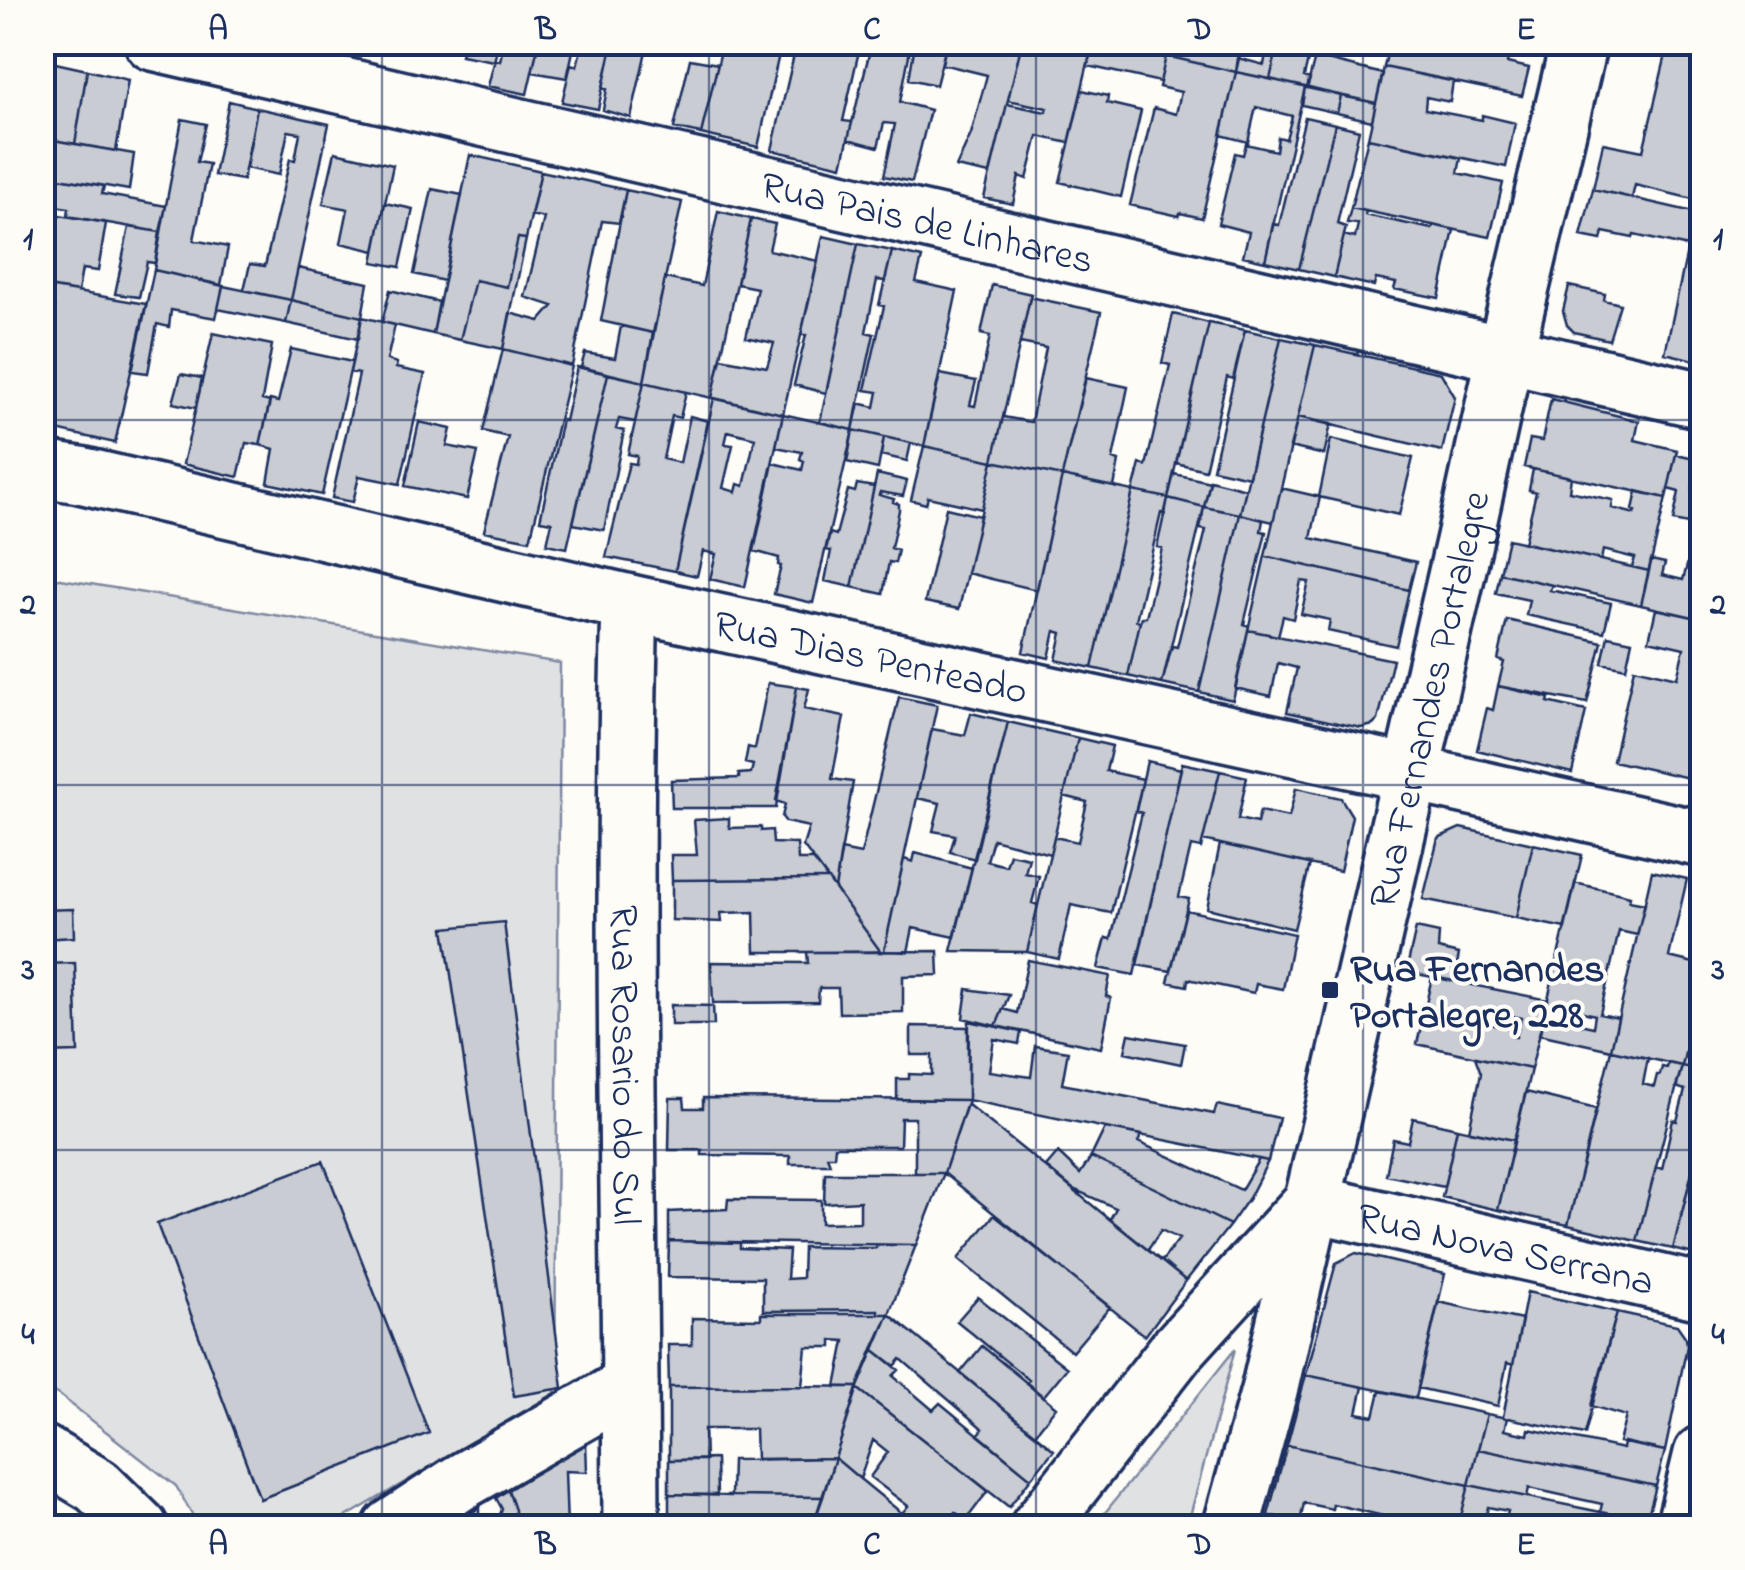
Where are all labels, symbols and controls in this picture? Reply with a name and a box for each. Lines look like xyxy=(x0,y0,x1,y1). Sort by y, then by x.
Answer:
text: A xyxy=(208,8,228,55)
text: B xyxy=(533,8,557,55)
text: C xyxy=(863,8,881,55)
text: D xyxy=(1186,8,1212,55)
text: E xyxy=(1516,8,1536,55)
street label: Rua Pais de Linhares xyxy=(754,158,1099,292)
text: 1 xyxy=(23,218,33,265)
text: 1 xyxy=(1713,218,1723,265)
street label: Rua Fernandes Portalegre xyxy=(1356,486,1508,915)
text: 2 xyxy=(19,583,36,630)
text: 2 xyxy=(1709,583,1726,630)
street label: Rua Dias Penteado xyxy=(708,597,1033,723)
street label: Rua Rosario do Sul xyxy=(592,905,653,1225)
place label: Rua Fernandes Portalegre, 228 xyxy=(1350,942,1605,1047)
text: 3 xyxy=(20,948,35,995)
text: 3 xyxy=(1710,948,1725,995)
marker: Rua Fernandes Portalegre, 228 xyxy=(1319,979,1341,1001)
street label: Rua Nova Serrana xyxy=(1351,1189,1659,1314)
text: 4 xyxy=(21,1313,35,1360)
text: 4 xyxy=(1711,1313,1725,1360)
text: A xyxy=(208,1523,228,1570)
text: B xyxy=(533,1523,557,1570)
text: C xyxy=(863,1523,881,1570)
text: D xyxy=(1186,1523,1212,1570)
text: E xyxy=(1516,1523,1536,1570)

